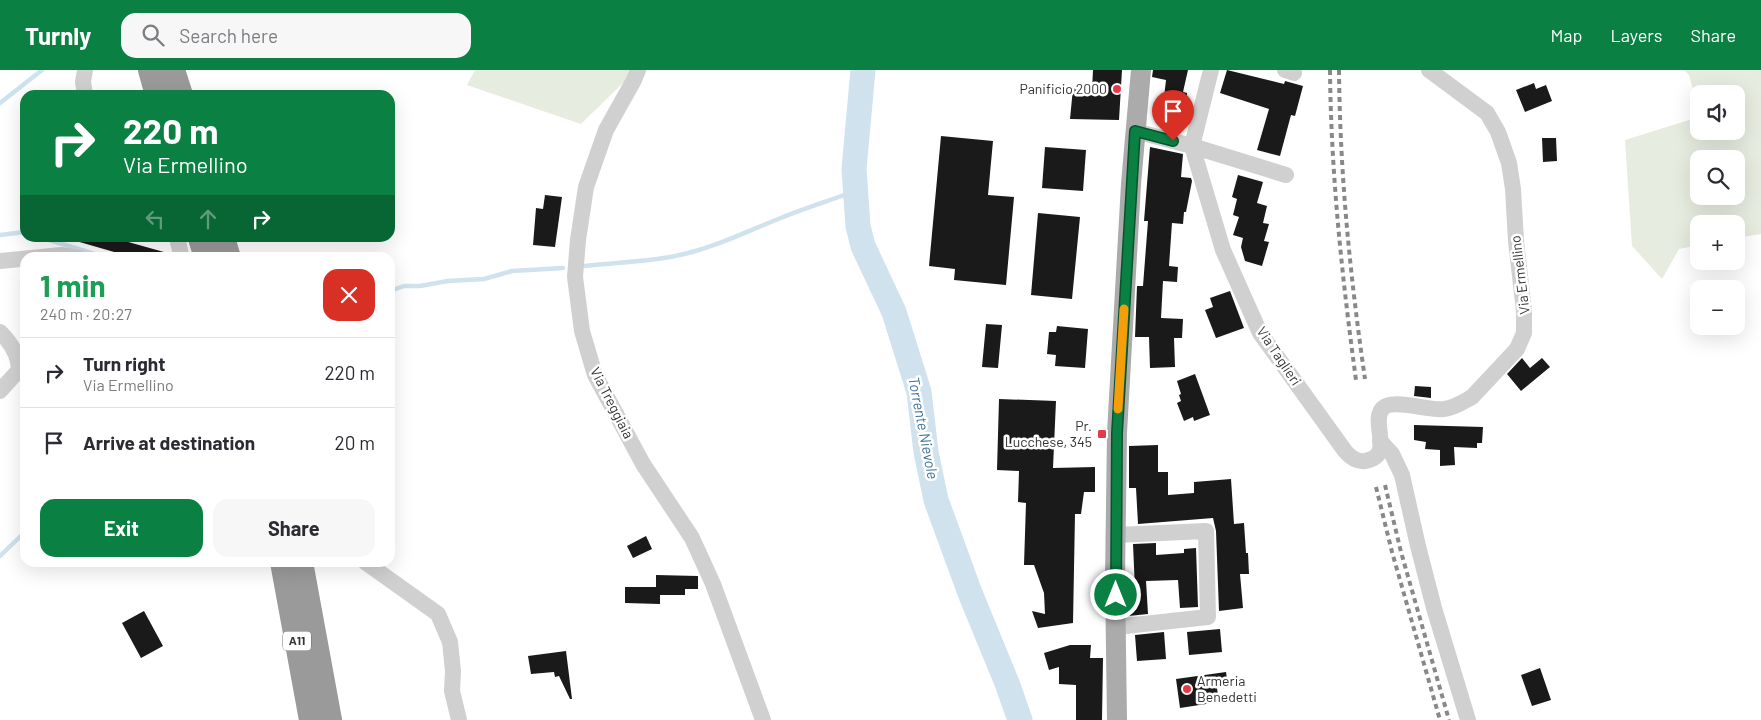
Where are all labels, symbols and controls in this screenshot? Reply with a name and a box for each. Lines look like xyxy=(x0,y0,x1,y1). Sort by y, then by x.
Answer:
search box xyxy=(121,13,471,58)
text: Turnly xyxy=(25,21,91,50)
icon: search xyxy=(139,21,167,49)
text: Search here xyxy=(179,24,278,47)
text: Map xyxy=(1550,24,1582,46)
text: Layers xyxy=(1610,24,1663,46)
text: Share xyxy=(1691,24,1736,46)
place label: Panificio 2000 xyxy=(1019,80,1107,97)
marker: Panificio 2000 xyxy=(1111,83,1123,95)
map controls xyxy=(1690,85,1745,335)
button: sound xyxy=(1690,85,1745,140)
pin xyxy=(1152,90,1194,141)
icon: arrive xyxy=(1159,97,1187,125)
text: 220 m xyxy=(123,109,218,151)
icon: right xyxy=(40,110,105,175)
button: search xyxy=(1690,150,1745,205)
text: Via Ermellino xyxy=(123,151,248,177)
icon: left xyxy=(141,205,169,233)
icon: ahead xyxy=(194,205,222,233)
icon: right xyxy=(247,205,275,233)
button: + xyxy=(1690,215,1745,270)
street label: Via Ermellino xyxy=(1506,235,1533,315)
text: 1 min xyxy=(40,267,106,303)
button: close xyxy=(323,269,375,321)
button: − xyxy=(1690,280,1745,335)
text: 240 m · 20:27 xyxy=(40,304,132,323)
street label: Via Taglieri xyxy=(1254,323,1305,388)
text: Turn right xyxy=(83,352,165,375)
icon: right xyxy=(40,359,68,387)
text: 220 m xyxy=(324,361,375,384)
street label: Via Treggiaia xyxy=(587,364,638,441)
text: Via Ermellino xyxy=(83,375,174,394)
water label: Torrente Nievole xyxy=(905,375,943,481)
place label: Pr. Lucchese, 345 xyxy=(1005,417,1092,450)
marker: Pr. Lucchese, 345 xyxy=(1096,428,1108,440)
icon: arrive xyxy=(40,429,68,457)
text: Arrive at destination xyxy=(83,431,255,454)
text: 20 m xyxy=(335,431,375,454)
button: Exit xyxy=(40,499,203,557)
button: Share xyxy=(213,499,375,557)
position arrow xyxy=(1089,568,1141,620)
road number: A11 xyxy=(283,632,311,650)
place label: Armeria Benedetti xyxy=(1197,672,1257,705)
marker: Armeria Benedetti xyxy=(1181,683,1193,695)

